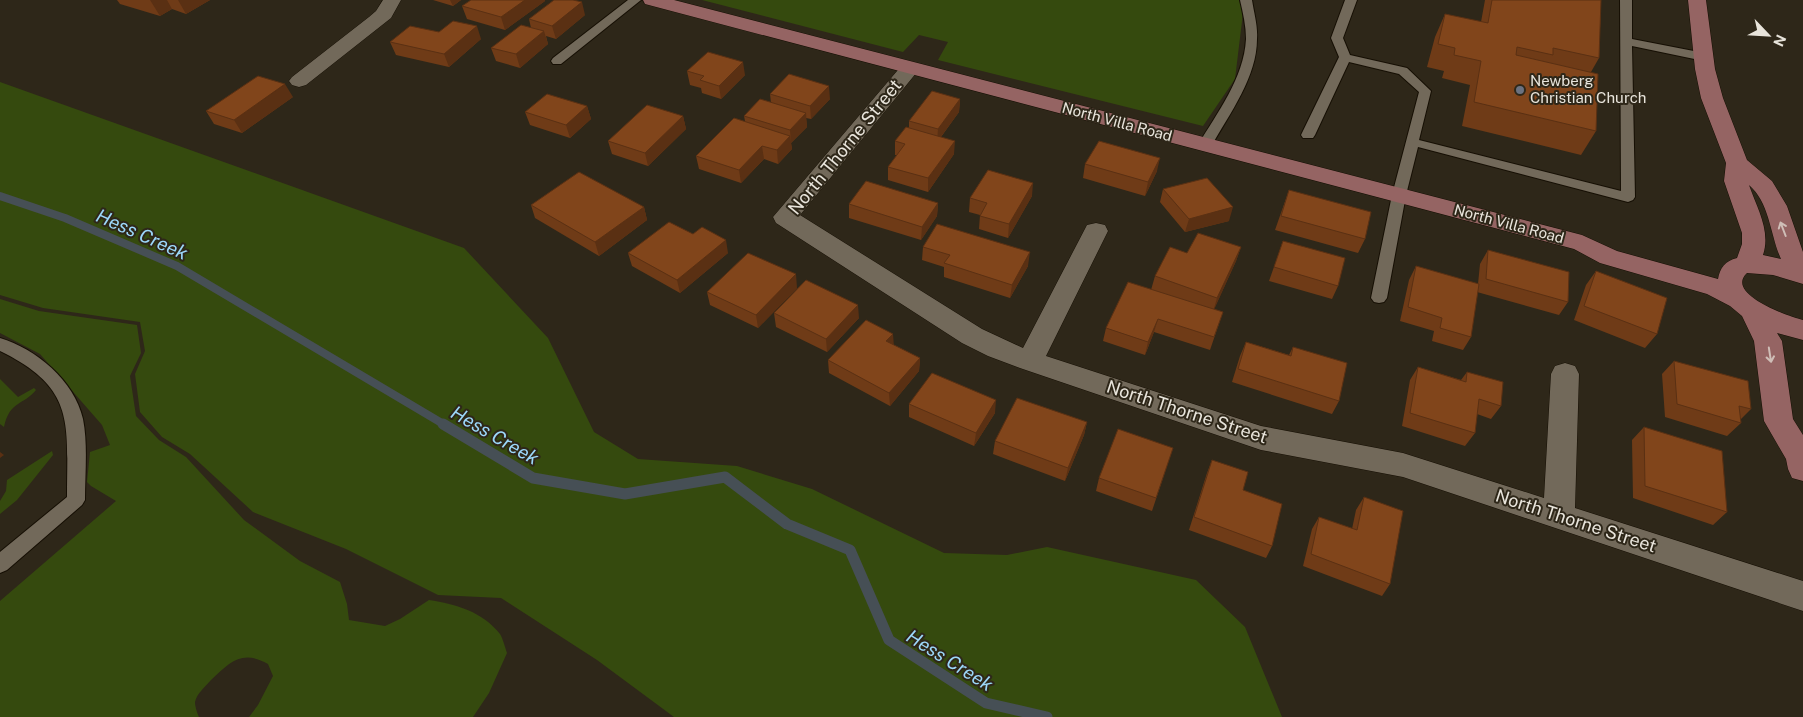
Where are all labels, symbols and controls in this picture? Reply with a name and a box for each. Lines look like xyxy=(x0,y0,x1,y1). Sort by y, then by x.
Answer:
north arrow xyxy=(1743,10,1793,60)
text: N xyxy=(1770,32,1789,49)
place label: Newberg Christian Church xyxy=(1530,72,1646,106)
street label: North Thorne Street xyxy=(784,75,906,219)
marker: Newberg Christian Church xyxy=(1514,84,1526,96)
street label: North Villa Road xyxy=(1060,99,1174,144)
street label: North Villa Road xyxy=(1452,201,1566,246)
water label: Hess Creek xyxy=(93,204,192,264)
one-way arrow xyxy=(1778,221,1787,237)
one-way arrow xyxy=(1766,347,1776,363)
street label: North Thorne Street xyxy=(1104,376,1270,447)
water label: Hess Creek xyxy=(447,401,543,469)
street label: North Thorne Street xyxy=(1493,485,1659,556)
water label: Hess Creek xyxy=(903,625,998,696)

